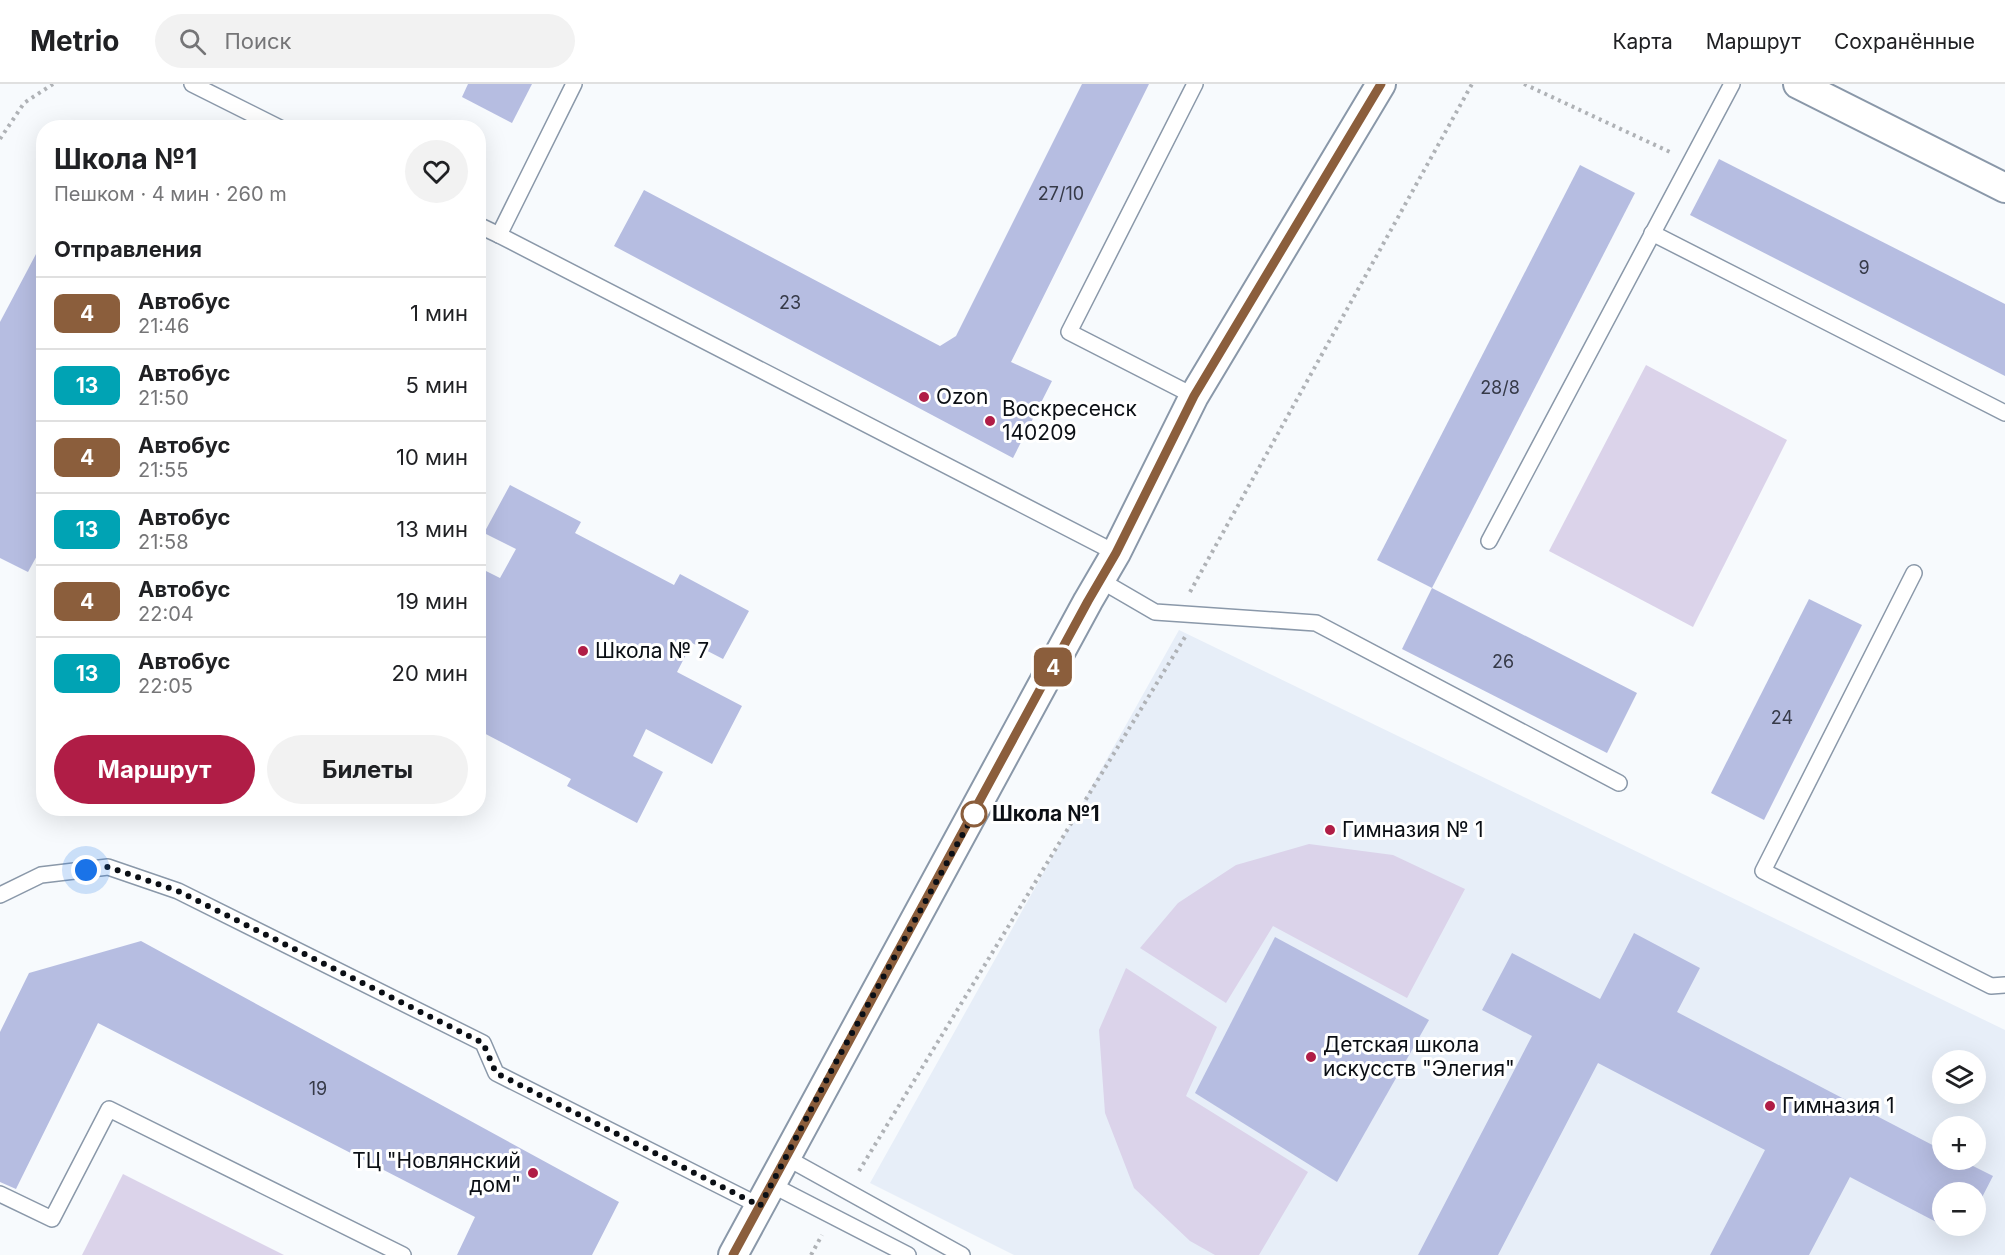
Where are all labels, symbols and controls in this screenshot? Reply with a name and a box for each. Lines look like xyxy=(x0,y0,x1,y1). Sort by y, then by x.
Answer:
search box xyxy=(155,14,575,68)
text: Metrio xyxy=(30,24,119,58)
icon: search xyxy=(176,25,209,58)
text: Поиск xyxy=(224,28,291,54)
text: Карта xyxy=(1612,29,1673,54)
text: Маршрут xyxy=(1706,29,1801,54)
text: Сохранённые xyxy=(1834,29,1975,54)
button: heart xyxy=(405,140,468,203)
text: Школа №1 xyxy=(54,142,197,176)
text: Пешком · 4 мин · 260 m xyxy=(54,182,287,206)
house number: 27/10 xyxy=(1038,183,1084,204)
text: Отправления xyxy=(54,236,202,262)
house number: 9 xyxy=(1858,257,1870,278)
text: Автобус xyxy=(138,288,231,314)
house number: 23 xyxy=(779,292,801,313)
text: 1 мин xyxy=(410,300,468,326)
text: 4 xyxy=(80,301,94,326)
text: 21:46 xyxy=(138,314,189,338)
text: Автобус xyxy=(138,360,231,386)
text: 5 мин xyxy=(405,372,468,398)
text: 13 xyxy=(76,373,98,398)
house number: 28/8 xyxy=(1480,377,1520,398)
place label: Ozon xyxy=(936,384,988,409)
text: 21:50 xyxy=(138,386,189,410)
marker: Ozon xyxy=(917,390,931,404)
place label: Воскресенск 140209 xyxy=(1002,396,1137,445)
marker: Воскресенск 140209 xyxy=(983,414,997,428)
text: Автобус xyxy=(138,432,231,458)
text: 10 мин xyxy=(396,444,468,470)
text: 4 xyxy=(80,445,94,470)
text: 21:55 xyxy=(138,458,188,482)
text: Автобус xyxy=(138,504,231,530)
text: 13 мин xyxy=(396,516,468,542)
text: 13 xyxy=(76,517,98,542)
text: 21:58 xyxy=(138,530,189,554)
text: Автобус xyxy=(138,576,231,602)
text: 19 мин xyxy=(396,588,468,614)
text: 4 xyxy=(80,589,94,614)
text: 22:04 xyxy=(138,602,194,626)
place label: Школа № 7 xyxy=(595,638,709,663)
marker: Школа № 7 xyxy=(576,644,590,658)
text: Автобус xyxy=(138,648,231,674)
line badge: 4 xyxy=(1034,648,1072,686)
house number: 26 xyxy=(1492,651,1514,672)
text: 4 xyxy=(1046,655,1060,680)
text: 20 мин xyxy=(392,660,468,686)
text: 13 xyxy=(76,661,98,686)
text: 22:05 xyxy=(138,674,193,698)
house number: 24 xyxy=(1771,707,1793,728)
button: Маршрут xyxy=(54,735,255,804)
button: Билеты xyxy=(267,735,468,804)
marker: Школа №1 xyxy=(961,801,987,827)
place label: Школа №1 xyxy=(992,801,1099,826)
place label: Гимназия № 1 xyxy=(1342,817,1483,842)
marker: Гимназия № 1 xyxy=(1323,823,1337,837)
your location xyxy=(71,855,101,885)
place label: Детская школа искусств "Элегия" xyxy=(1323,1032,1515,1081)
marker: Детская школа искусств "Элегия" xyxy=(1304,1050,1318,1064)
map controls xyxy=(1932,1050,1986,1236)
button: layers xyxy=(1932,1050,1986,1104)
house number: 19 xyxy=(309,1078,327,1099)
place label: Гимназия 1 xyxy=(1782,1093,1895,1118)
marker: Гимназия 1 xyxy=(1763,1099,1777,1113)
button: + xyxy=(1932,1116,1986,1170)
place label: ТЦ "Новлянский дом" xyxy=(352,1148,521,1197)
marker: ТЦ "Новлянский дом" xyxy=(526,1166,540,1180)
button: − xyxy=(1932,1182,1986,1236)

